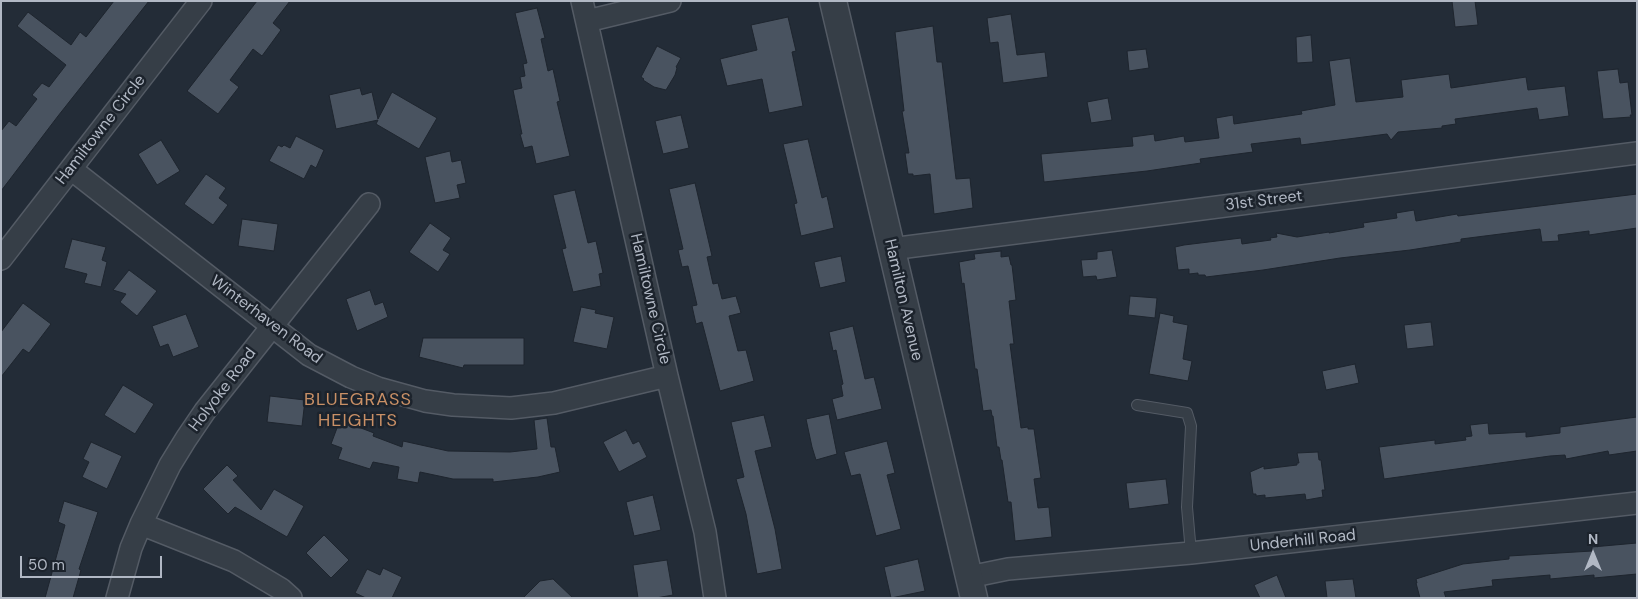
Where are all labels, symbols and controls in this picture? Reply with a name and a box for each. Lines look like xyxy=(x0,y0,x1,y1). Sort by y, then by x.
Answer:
street label: Hamiltowne Circle xyxy=(52,71,150,189)
street label: 31st Street xyxy=(1224,187,1304,215)
street label: Hamiltowne Circle xyxy=(626,232,674,366)
street label: Hamilton Avenue xyxy=(880,237,926,363)
street label: Winterhaven Road xyxy=(206,272,326,368)
street label: Holyoke Road xyxy=(185,344,261,436)
district label: BLUEGRASS HEIGHTS xyxy=(303,389,413,432)
street label: Underhill Road xyxy=(1249,526,1357,556)
north arrow xyxy=(1568,529,1618,579)
text: N xyxy=(1588,530,1598,548)
scale bar xyxy=(22,546,165,578)
text: 50 m xyxy=(28,555,65,575)

